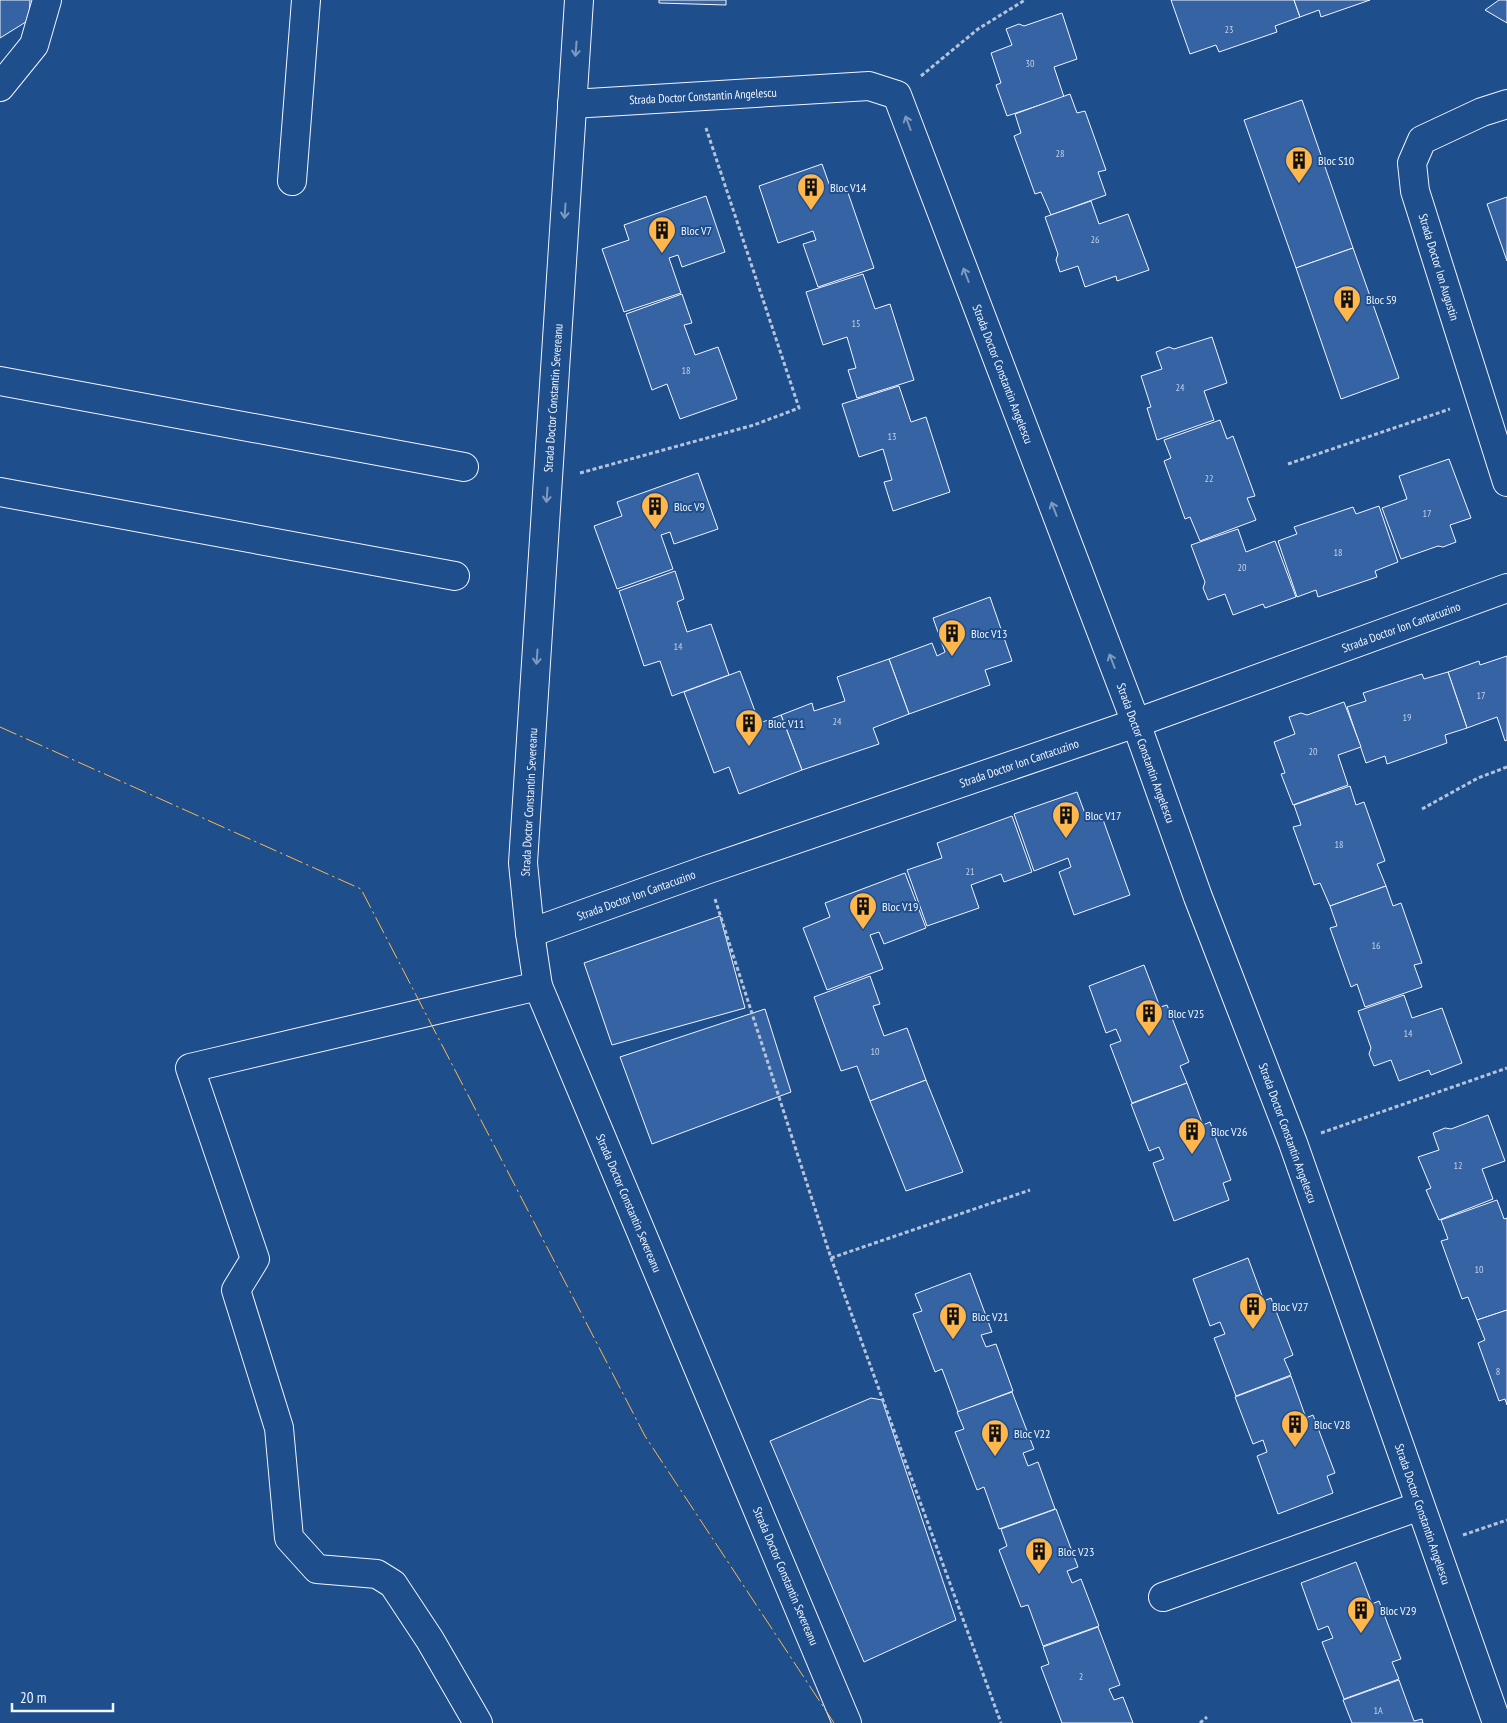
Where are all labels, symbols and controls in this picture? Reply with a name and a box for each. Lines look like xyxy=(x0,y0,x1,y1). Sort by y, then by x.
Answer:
house number: 23 xyxy=(1225,23,1234,36)
one-way arrow xyxy=(571,40,580,56)
house number: 30 xyxy=(1026,57,1035,70)
street label: Strada Doctor Constantin Angelescu xyxy=(629,85,777,107)
one-way arrow xyxy=(903,116,912,131)
building icon: Bloc S10 xyxy=(1284,145,1314,184)
house number: 28 xyxy=(1056,147,1065,160)
place label: Bloc S10 xyxy=(1318,153,1354,168)
building icon: Bloc V14 xyxy=(796,172,826,211)
place label: Bloc V14 xyxy=(830,180,867,195)
one-way arrow xyxy=(560,203,569,219)
street label: Strada Doctor Ion Augustin xyxy=(1416,212,1462,322)
building icon: Bloc V7 xyxy=(647,215,677,254)
place label: Bloc V7 xyxy=(681,223,712,238)
house number: 26 xyxy=(1091,233,1100,246)
one-way arrow xyxy=(961,268,970,283)
building icon: Bloc S9 xyxy=(1332,284,1362,323)
place label: Bloc S9 xyxy=(1366,292,1397,307)
street label: Strada Doctor Constantin Angelescu xyxy=(970,302,1036,446)
house number: 15 xyxy=(852,317,861,330)
street label: Strada Doctor Constantin Severeanu xyxy=(540,323,566,473)
house number: 18 xyxy=(682,364,691,377)
house number: 24 xyxy=(1176,381,1185,394)
house number: 13 xyxy=(888,430,897,443)
house number: 22 xyxy=(1205,472,1214,485)
one-way arrow xyxy=(542,487,551,503)
building icon: Bloc V9 xyxy=(640,491,670,530)
place label: Bloc V9 xyxy=(674,499,705,514)
one-way arrow xyxy=(1049,502,1059,517)
house number: 17 xyxy=(1423,507,1432,520)
house number: 18 xyxy=(1334,546,1343,559)
house number: 20 xyxy=(1238,561,1247,574)
street label: Strada Doctor Ion Cantacuzino xyxy=(1340,599,1462,655)
building icon: Bloc V13 xyxy=(937,618,967,657)
place label: Bloc V13 xyxy=(971,626,1007,641)
house number: 14 xyxy=(674,640,683,653)
one-way arrow xyxy=(532,649,541,665)
one-way arrow xyxy=(1107,653,1116,669)
street label: Strada Doctor Constantin Angelescu xyxy=(1114,681,1178,825)
house number: 17 xyxy=(1477,689,1486,702)
building icon: Bloc V11 xyxy=(734,708,764,747)
house number: 19 xyxy=(1403,711,1412,724)
house number: 24 xyxy=(833,715,842,728)
place label: Bloc V11 xyxy=(768,716,804,731)
street label: Strada Doctor Constantin Severeanu xyxy=(518,727,540,877)
street label: Strada Doctor Ion Cantacuzino xyxy=(957,736,1081,790)
house number: 20 xyxy=(1309,745,1318,758)
building icon: Bloc V17 xyxy=(1051,800,1081,839)
place label: Bloc V17 xyxy=(1085,808,1121,823)
house number: 18 xyxy=(1335,838,1344,851)
house number: 21 xyxy=(966,865,975,878)
street label: Strada Doctor Ion Cantacuzino xyxy=(575,867,697,923)
building icon: Bloc V19 xyxy=(848,891,878,930)
place label: Bloc V19 xyxy=(882,899,918,914)
house number: 16 xyxy=(1372,939,1381,952)
building icon: Bloc V25 xyxy=(1134,998,1164,1037)
place label: Bloc V25 xyxy=(1168,1006,1204,1021)
house number: 14 xyxy=(1404,1027,1413,1040)
house number: 10 xyxy=(871,1045,880,1058)
street label: Strada Doctor Constantin Angelescu xyxy=(1256,1061,1320,1205)
building icon: Bloc V26 xyxy=(1177,1116,1207,1155)
place label: Bloc V26 xyxy=(1211,1124,1247,1139)
street label: Strada Doctor Constantin Severeanu xyxy=(593,1132,665,1274)
house number: 12 xyxy=(1454,1159,1463,1172)
house number: 10 xyxy=(1475,1263,1484,1276)
building icon: Bloc V27 xyxy=(1238,1291,1268,1330)
place label: Bloc V27 xyxy=(1272,1299,1308,1314)
building icon: Bloc V21 xyxy=(938,1301,968,1340)
place label: Bloc V21 xyxy=(972,1309,1008,1324)
house number: 8 xyxy=(1496,1365,1500,1378)
building icon: Bloc V28 xyxy=(1280,1409,1310,1448)
place label: Bloc V28 xyxy=(1314,1417,1350,1432)
building icon: Bloc V22 xyxy=(980,1418,1010,1457)
place label: Bloc V22 xyxy=(1014,1426,1050,1441)
street label: Strada Doctor Constantin Angelescu xyxy=(1392,1442,1454,1586)
street label: Strada Doctor Constantin Severeanu xyxy=(750,1505,822,1647)
building icon: Bloc V23 xyxy=(1024,1536,1054,1575)
place label: Bloc V23 xyxy=(1058,1544,1094,1559)
building icon: Bloc V29 xyxy=(1346,1595,1376,1634)
place label: Bloc V29 xyxy=(1380,1603,1416,1618)
house number: 2 xyxy=(1079,1670,1083,1683)
scale bar xyxy=(12,1680,114,1712)
text: 20 m xyxy=(20,1688,46,1707)
house number: 1A xyxy=(1373,1704,1383,1717)

